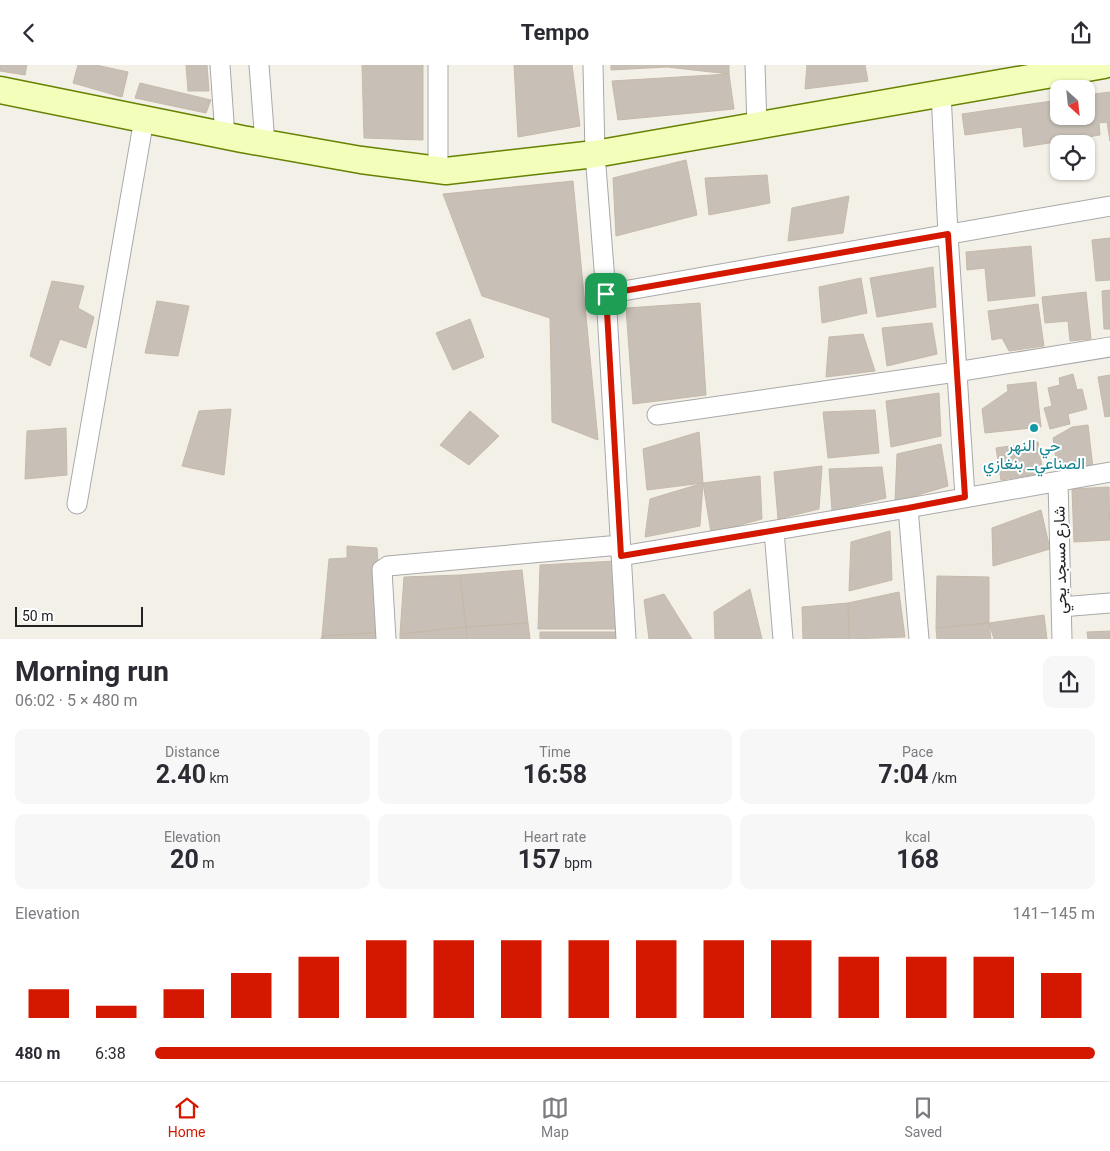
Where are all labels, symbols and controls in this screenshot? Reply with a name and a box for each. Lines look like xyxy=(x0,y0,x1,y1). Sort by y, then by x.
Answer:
icon: back xyxy=(15,19,43,47)
icon: share xyxy=(1067,19,1095,47)
text: Tempo xyxy=(521,20,589,45)
north arrow xyxy=(1050,80,1095,125)
map controls xyxy=(1050,80,1095,180)
button: locate xyxy=(1050,135,1095,180)
pin xyxy=(585,273,627,315)
icon: arrive xyxy=(592,280,620,308)
marker: حي النهر الصناعي_ بنغازي xyxy=(1028,422,1040,434)
place label: حي النهر الصناعي_ بنغازي xyxy=(983,436,1085,477)
street label: شارع مسجد يحي xyxy=(1050,506,1074,614)
scale bar xyxy=(15,603,142,627)
text: 50 m xyxy=(22,608,54,624)
text: Morning run xyxy=(15,655,169,688)
button: share xyxy=(1043,656,1095,708)
text: 06:02 · 5 × 480 m xyxy=(15,691,137,710)
text: Distance xyxy=(165,744,220,760)
text: Time xyxy=(539,744,571,760)
text: Pace xyxy=(902,744,933,760)
text: 2.40 xyxy=(156,760,206,789)
text: 16:58 xyxy=(523,760,587,789)
text: 7:04 xyxy=(878,760,928,789)
text: km xyxy=(206,770,229,786)
text: /km xyxy=(928,770,957,786)
text: Elevation xyxy=(164,829,221,845)
text: Heart rate xyxy=(524,829,586,845)
text: kcal xyxy=(905,829,930,845)
text: 20 xyxy=(170,845,199,874)
text: 157 xyxy=(518,845,561,874)
text: 168 xyxy=(896,845,939,874)
text: m xyxy=(199,855,215,871)
text: bpm xyxy=(561,855,592,871)
text: Elevation xyxy=(15,904,80,923)
text: 141–145 m xyxy=(1013,904,1095,923)
text: 480 m xyxy=(15,1044,60,1063)
text: 6:38 xyxy=(95,1044,126,1063)
tab: Home xyxy=(168,1094,205,1140)
tab: Map xyxy=(541,1094,569,1140)
tab: Saved xyxy=(904,1094,942,1140)

